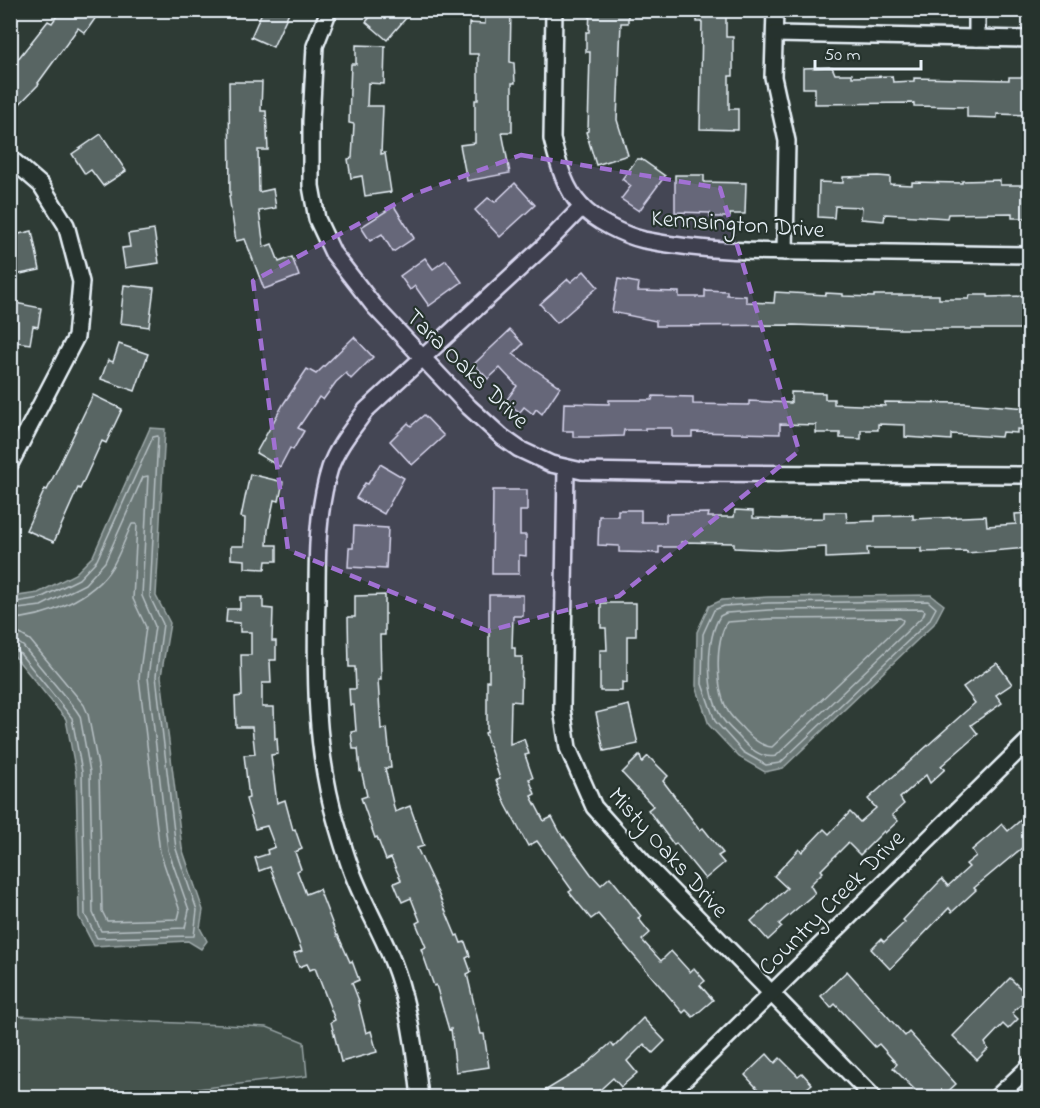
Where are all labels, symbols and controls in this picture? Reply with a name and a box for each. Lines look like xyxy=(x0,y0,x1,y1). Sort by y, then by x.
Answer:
scale bar xyxy=(815,33,922,71)
text: 50 m xyxy=(824,43,861,69)
street label: Kennsington Drive xyxy=(650,202,826,249)
street label: Tara Oaks Drive xyxy=(396,301,536,438)
street label: Misty Oaks Drive xyxy=(598,780,736,928)
street label: Country Creek Drive xyxy=(752,822,915,986)

